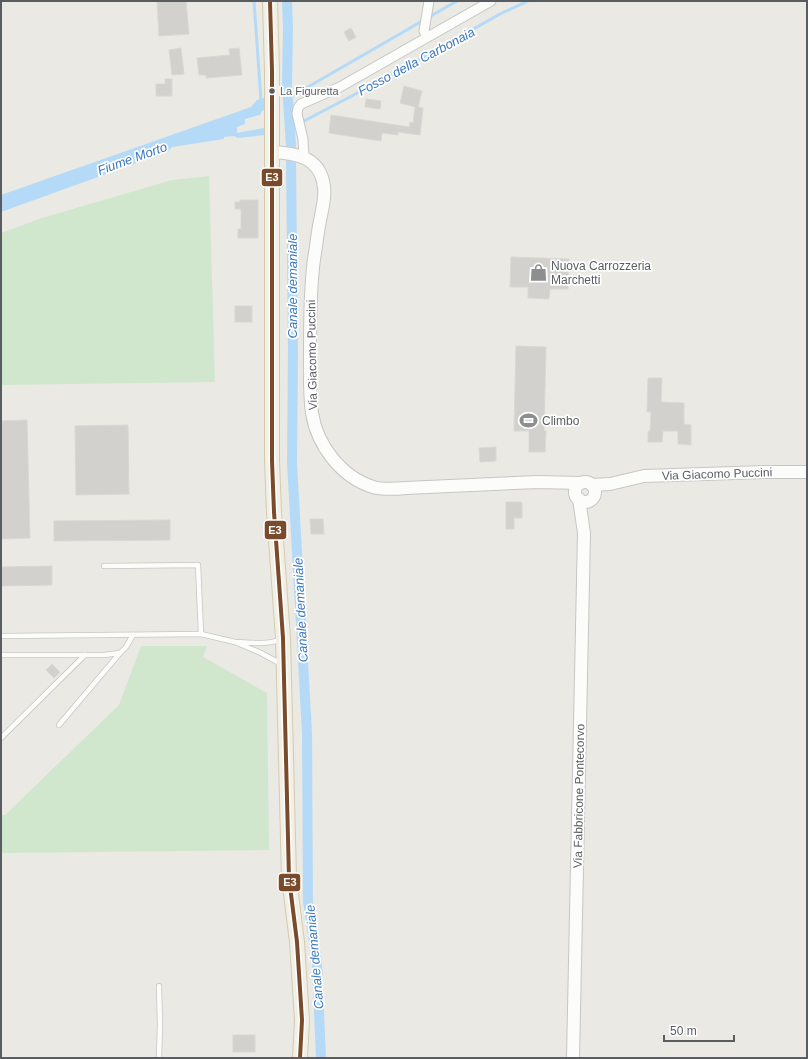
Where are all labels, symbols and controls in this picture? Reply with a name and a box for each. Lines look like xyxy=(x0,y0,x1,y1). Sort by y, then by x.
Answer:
water label: Fosso della Carbonaia xyxy=(355,24,477,99)
place label: La Figuretta xyxy=(280,85,340,97)
marker: La Figuretta xyxy=(267,86,277,96)
water label: Fiume Morto xyxy=(95,139,169,178)
line badge: E3 xyxy=(261,168,283,187)
text: E3 xyxy=(265,171,279,183)
water label: Canale demaniale xyxy=(285,234,300,338)
place label: Nuova Carrozzeria Marchetti xyxy=(551,259,651,287)
shop icon: Nuova Carrozzeria Marchetti xyxy=(528,263,548,283)
street label: Via Giacomo Puccini xyxy=(304,300,320,410)
sports icon: Climbo xyxy=(519,411,539,431)
place label: Climbo xyxy=(542,414,580,428)
street label: Via Giacomo Puccini xyxy=(662,465,772,483)
line badge: E3 xyxy=(264,520,287,540)
text: E3 xyxy=(268,524,282,536)
water label: Canale demaniale xyxy=(290,557,311,663)
street label: Via Fabbricone Pontecorvo xyxy=(571,723,587,868)
line badge: E3 xyxy=(278,873,301,892)
text: E3 xyxy=(283,876,297,888)
water label: Canale demaniale xyxy=(302,904,327,1010)
scale bar xyxy=(664,1017,734,1043)
text: 50 m xyxy=(670,1024,697,1038)

